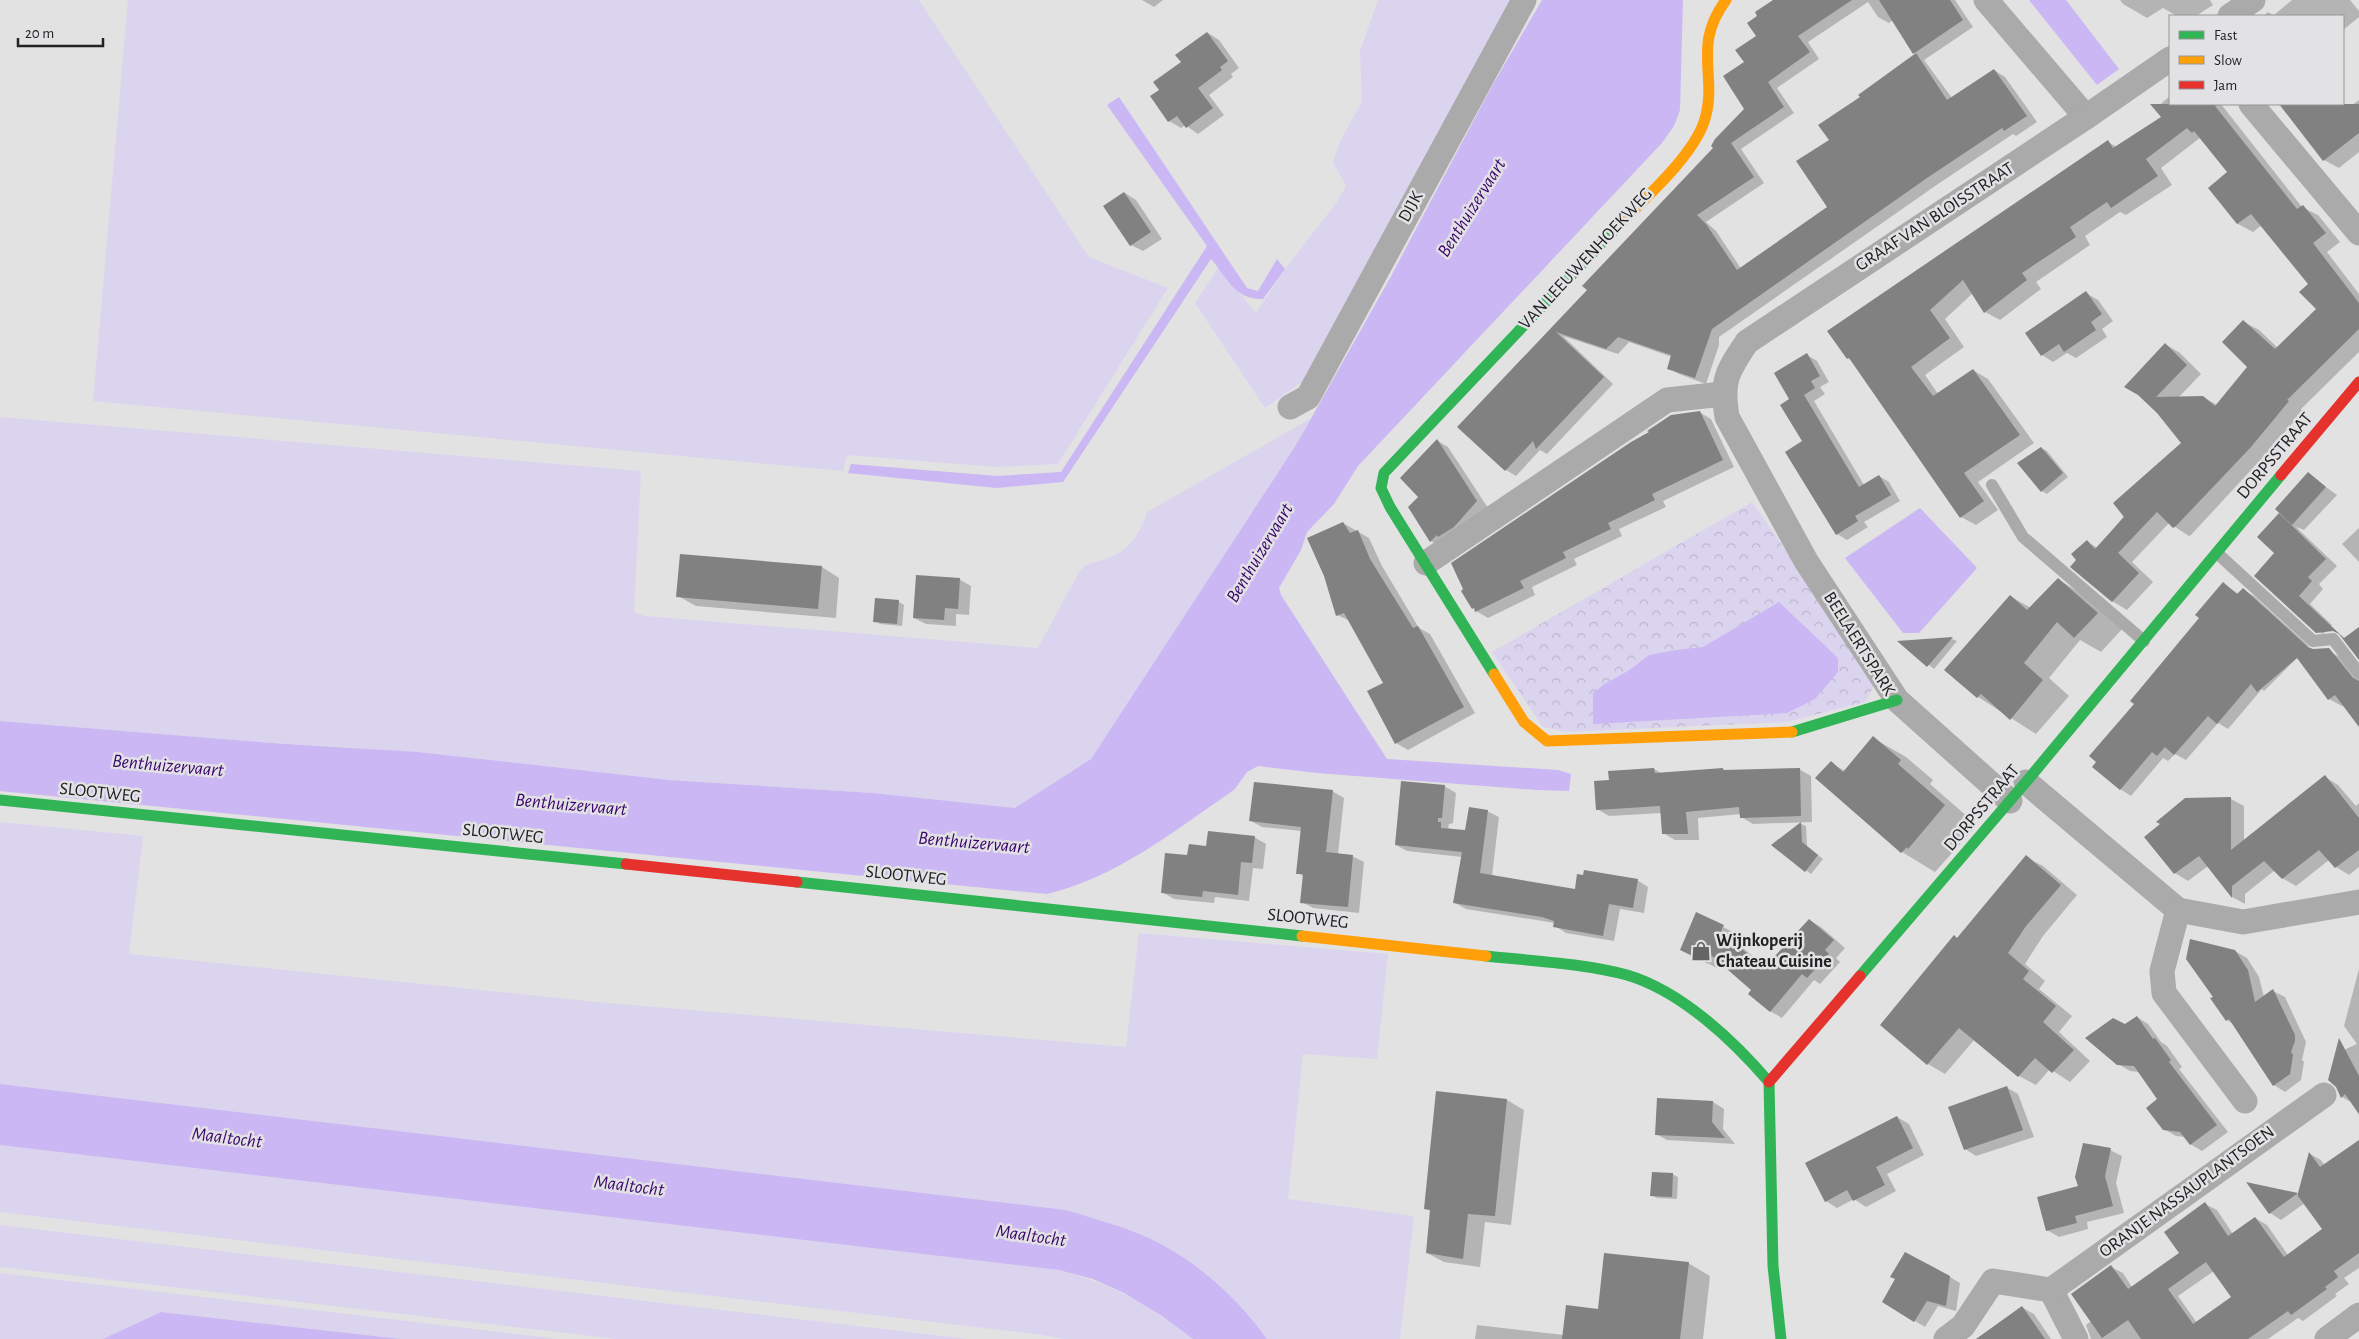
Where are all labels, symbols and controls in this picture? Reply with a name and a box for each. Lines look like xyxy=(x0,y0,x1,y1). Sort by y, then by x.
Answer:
scale bar xyxy=(18,15,102,47)
legend xyxy=(2169,15,2344,105)
text: 20 m xyxy=(25,26,54,41)
text: Fast xyxy=(2214,28,2238,43)
text: Slow xyxy=(2214,53,2242,68)
text: Jam xyxy=(2214,78,2237,93)
water label: Benthuizervaart xyxy=(1434,155,1510,260)
street label: GRAAF VAN BLOISSTRAAT xyxy=(1853,159,2018,275)
street label: VAN LEEUWENHOEKWEG xyxy=(1516,185,1656,333)
street label: DIJK xyxy=(1395,189,1427,225)
street label: DORPSSTRAAT xyxy=(2234,409,2316,503)
water label: Benthuizervaart xyxy=(1223,500,1297,606)
street label: BEELAERTSPARK xyxy=(1820,589,1898,699)
water label: Benthuizervaart xyxy=(111,752,225,780)
street label: DORPSSTRAAT xyxy=(1941,761,2023,855)
street label: SLOOTWEG xyxy=(58,780,142,806)
water label: Benthuizervaart xyxy=(514,791,628,819)
street label: SLOOTWEG xyxy=(461,821,545,847)
water label: Benthuizervaart xyxy=(917,829,1031,857)
street label: SLOOTWEG xyxy=(864,863,948,889)
street label: SLOOTWEG xyxy=(1266,906,1350,932)
place label: Wijnkoperij Chateau Cuisine xyxy=(1716,932,1832,971)
shop icon: Wijnkoperij Chateau Cuisine xyxy=(1690,940,1712,962)
street label: ORANJE NASSAUPLANTSOEN xyxy=(2096,1123,2278,1261)
water label: Maaltocht xyxy=(191,1124,264,1152)
water label: Maaltocht xyxy=(593,1172,666,1200)
water label: Maaltocht xyxy=(995,1222,1068,1250)

